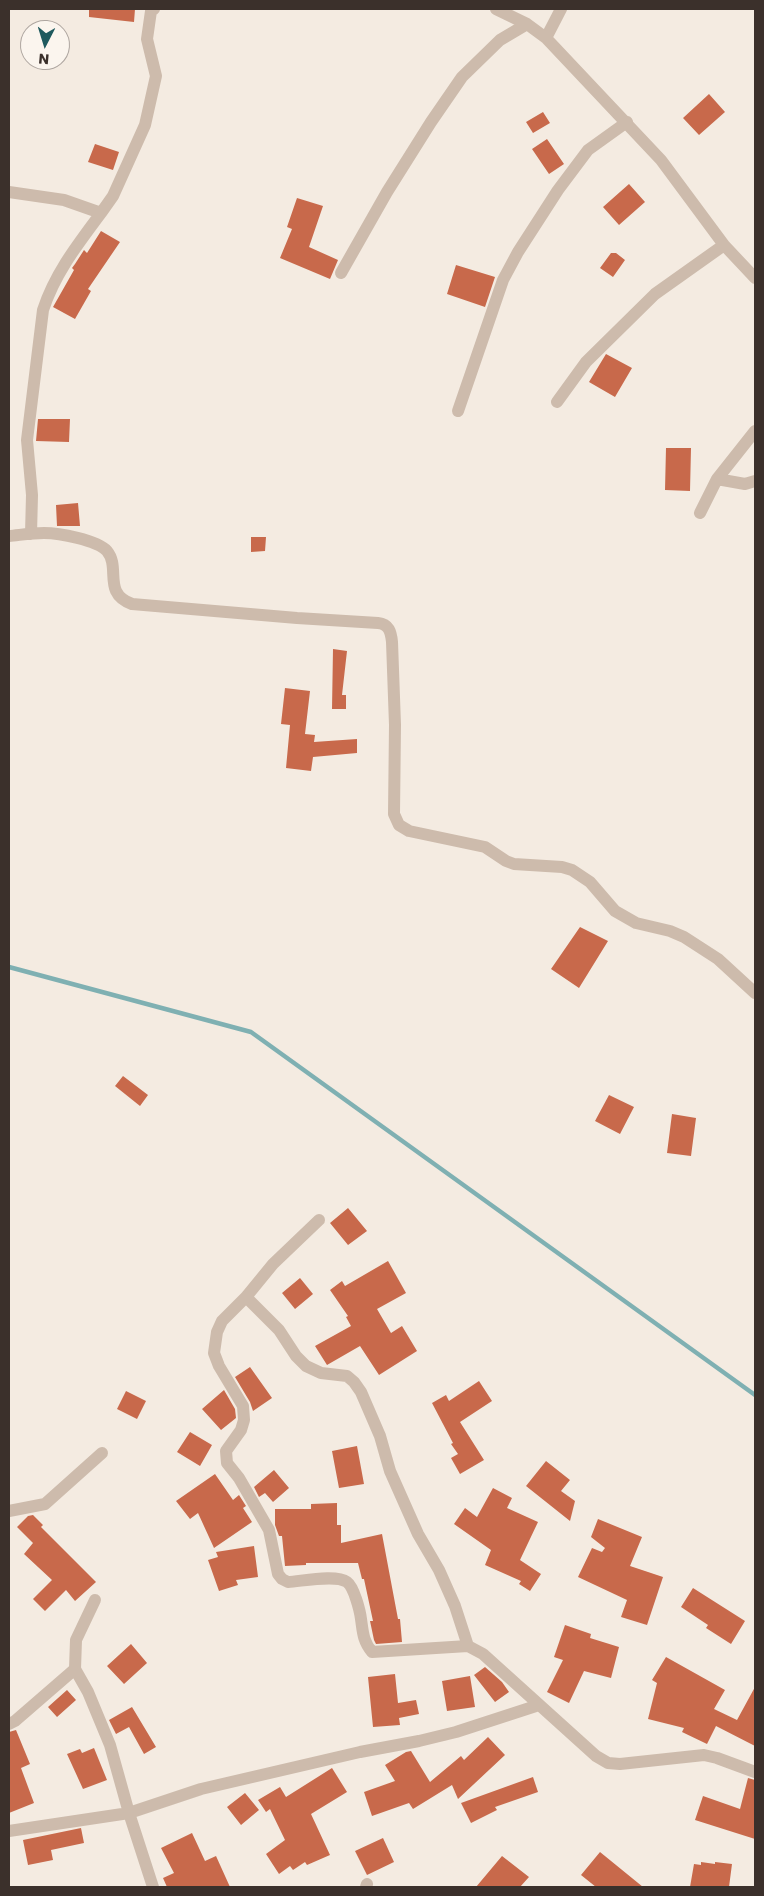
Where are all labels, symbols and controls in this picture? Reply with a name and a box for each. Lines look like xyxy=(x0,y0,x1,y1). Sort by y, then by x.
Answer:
north arrow xyxy=(20,20,70,70)
text: N xyxy=(38,49,50,69)

